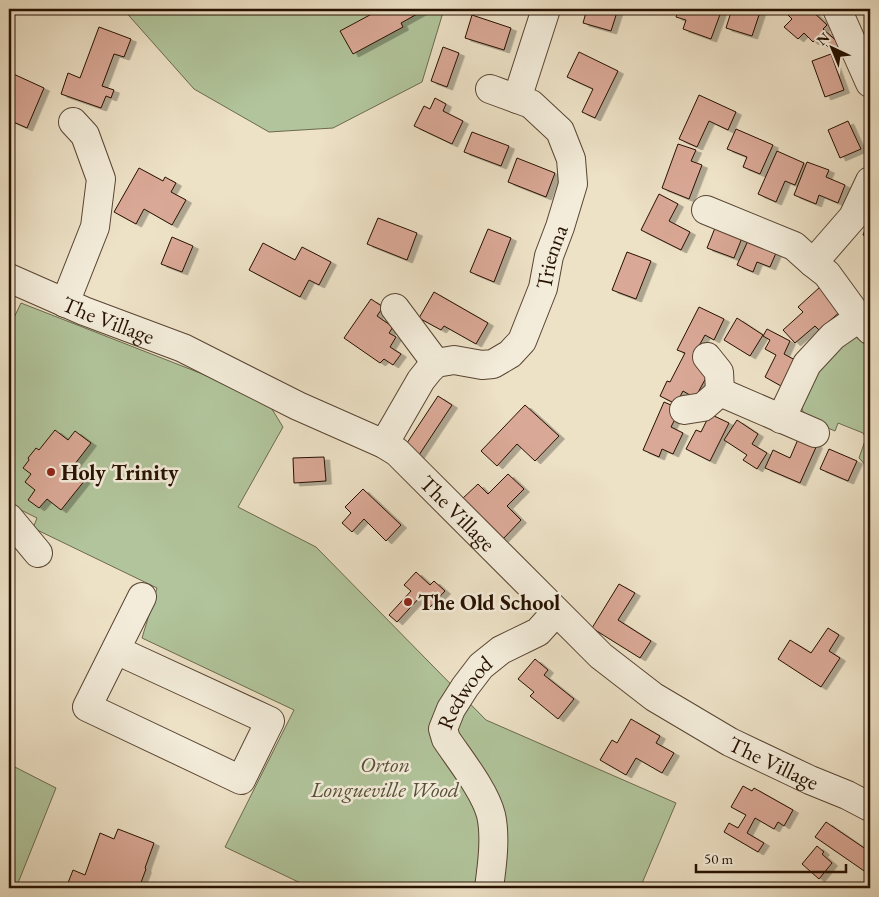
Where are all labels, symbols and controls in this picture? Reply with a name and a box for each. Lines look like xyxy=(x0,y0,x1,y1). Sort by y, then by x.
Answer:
north arrow xyxy=(806,22,856,72)
text: N xyxy=(813,28,834,49)
street label: Trienna xyxy=(529,220,574,291)
street label: The Village xyxy=(58,289,159,351)
place label: Holy Trinity xyxy=(61,458,179,487)
marker: Holy Trinity xyxy=(45,466,57,478)
street label: The Village xyxy=(414,469,503,558)
place label: The Old School xyxy=(418,588,560,617)
marker: The Old School xyxy=(402,596,414,608)
street label: Redwood xyxy=(430,648,498,733)
street label: The Village xyxy=(724,729,823,797)
park label: Orton Longueville Wood xyxy=(310,750,460,804)
scale bar xyxy=(696,842,846,874)
text: 50 m xyxy=(704,849,733,868)

